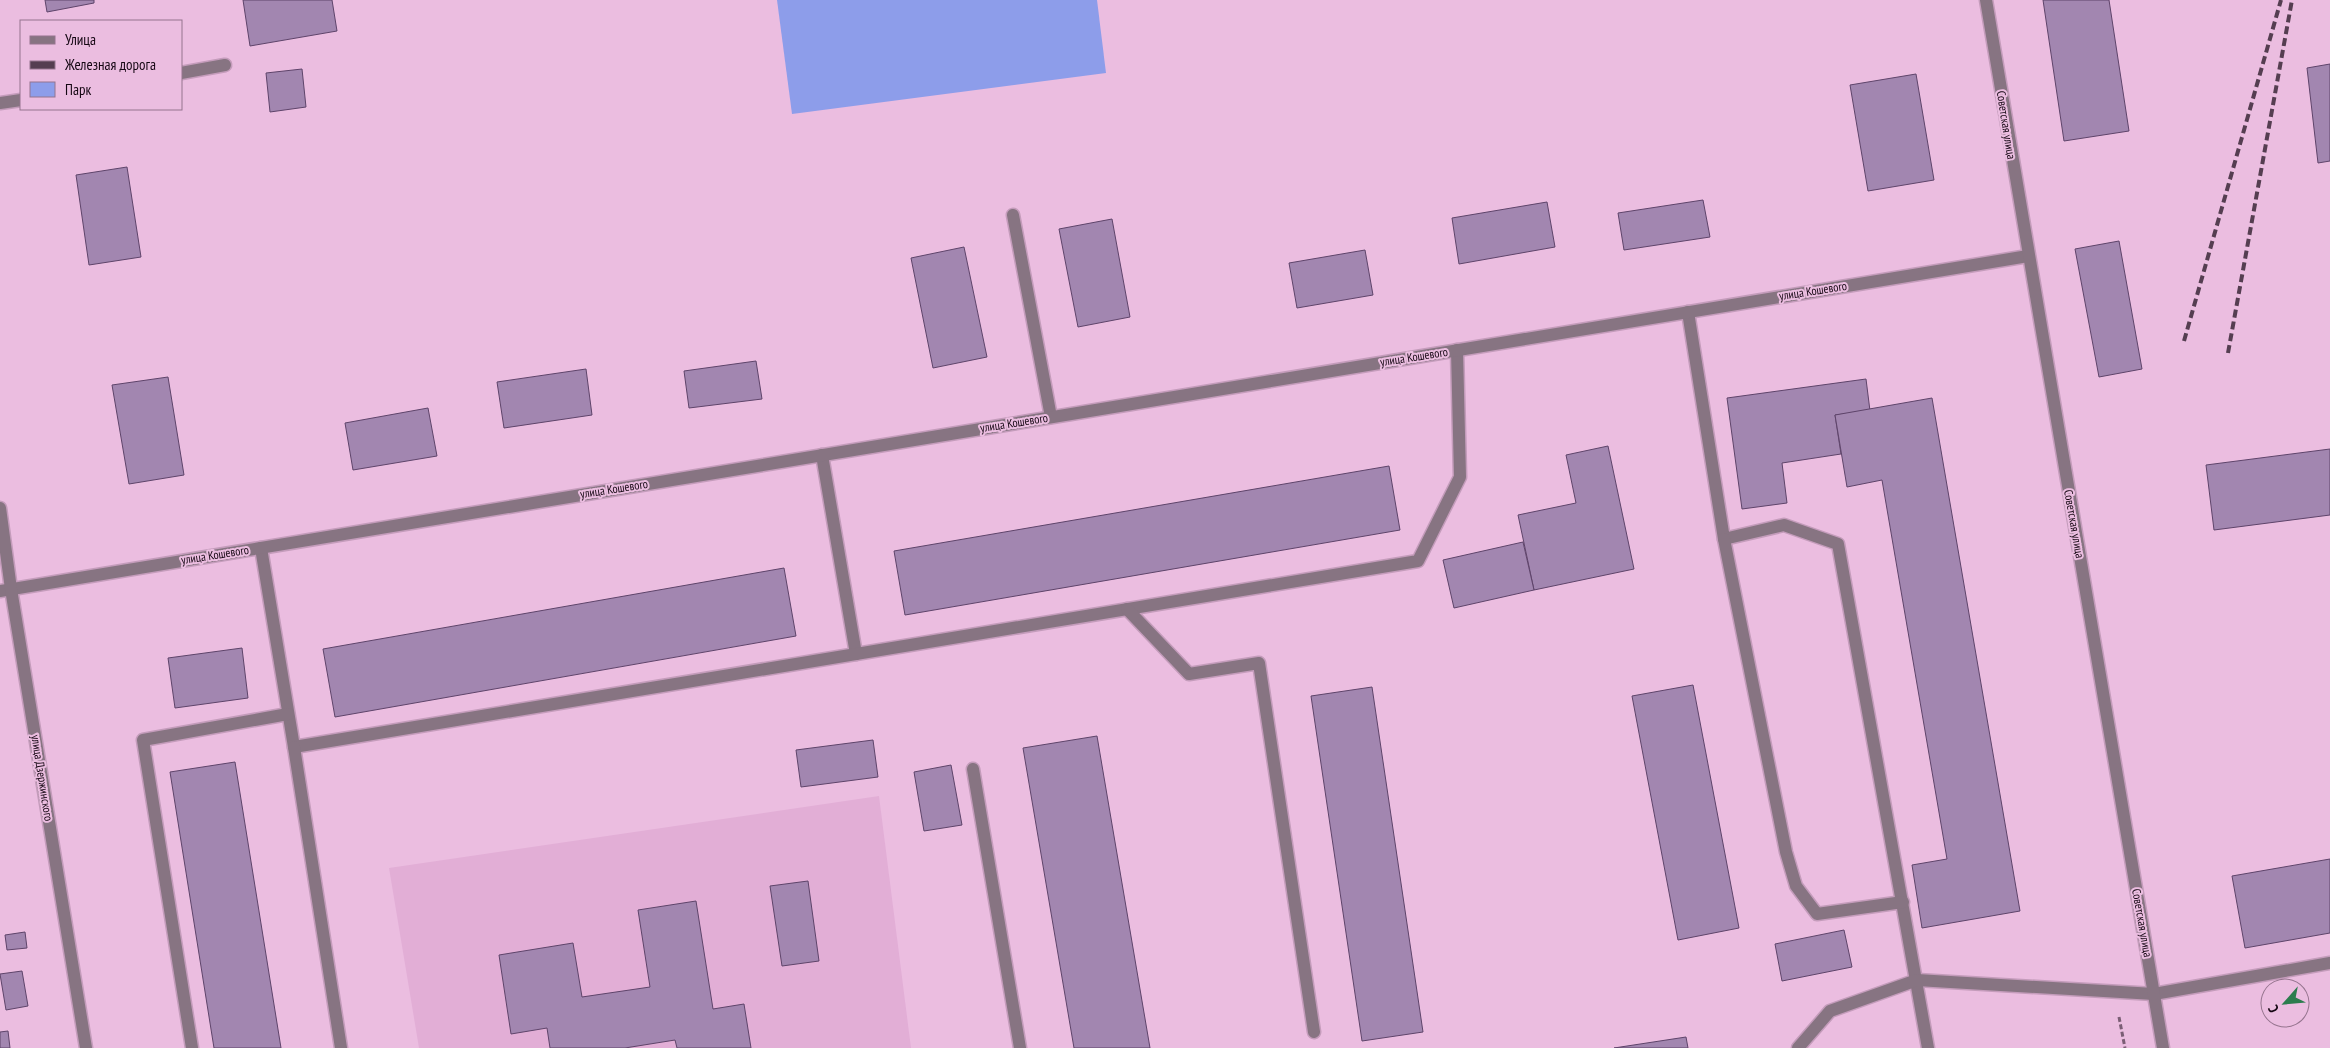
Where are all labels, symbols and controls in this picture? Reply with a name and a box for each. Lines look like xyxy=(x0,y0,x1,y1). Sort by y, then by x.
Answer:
legend xyxy=(20,20,182,110)
text: Улица xyxy=(65,30,96,49)
text: Железная дорога xyxy=(64,55,156,74)
text: Парк xyxy=(65,80,91,99)
street label: Советская улица xyxy=(1994,90,2019,161)
street label: улица Кошевого xyxy=(1778,278,1848,303)
street label: улица Кошевого xyxy=(1379,344,1449,369)
street label: улица Кошевого xyxy=(979,410,1049,435)
street label: улица Кошевого xyxy=(579,476,649,501)
street label: Советская улица xyxy=(2061,488,2088,560)
street label: улица Кошевого xyxy=(180,542,250,567)
street label: улица Дзержинского xyxy=(28,734,57,822)
street label: Советская улица xyxy=(2129,887,2156,959)
north arrow xyxy=(2260,978,2310,1028)
text: С xyxy=(2264,1001,2283,1016)

